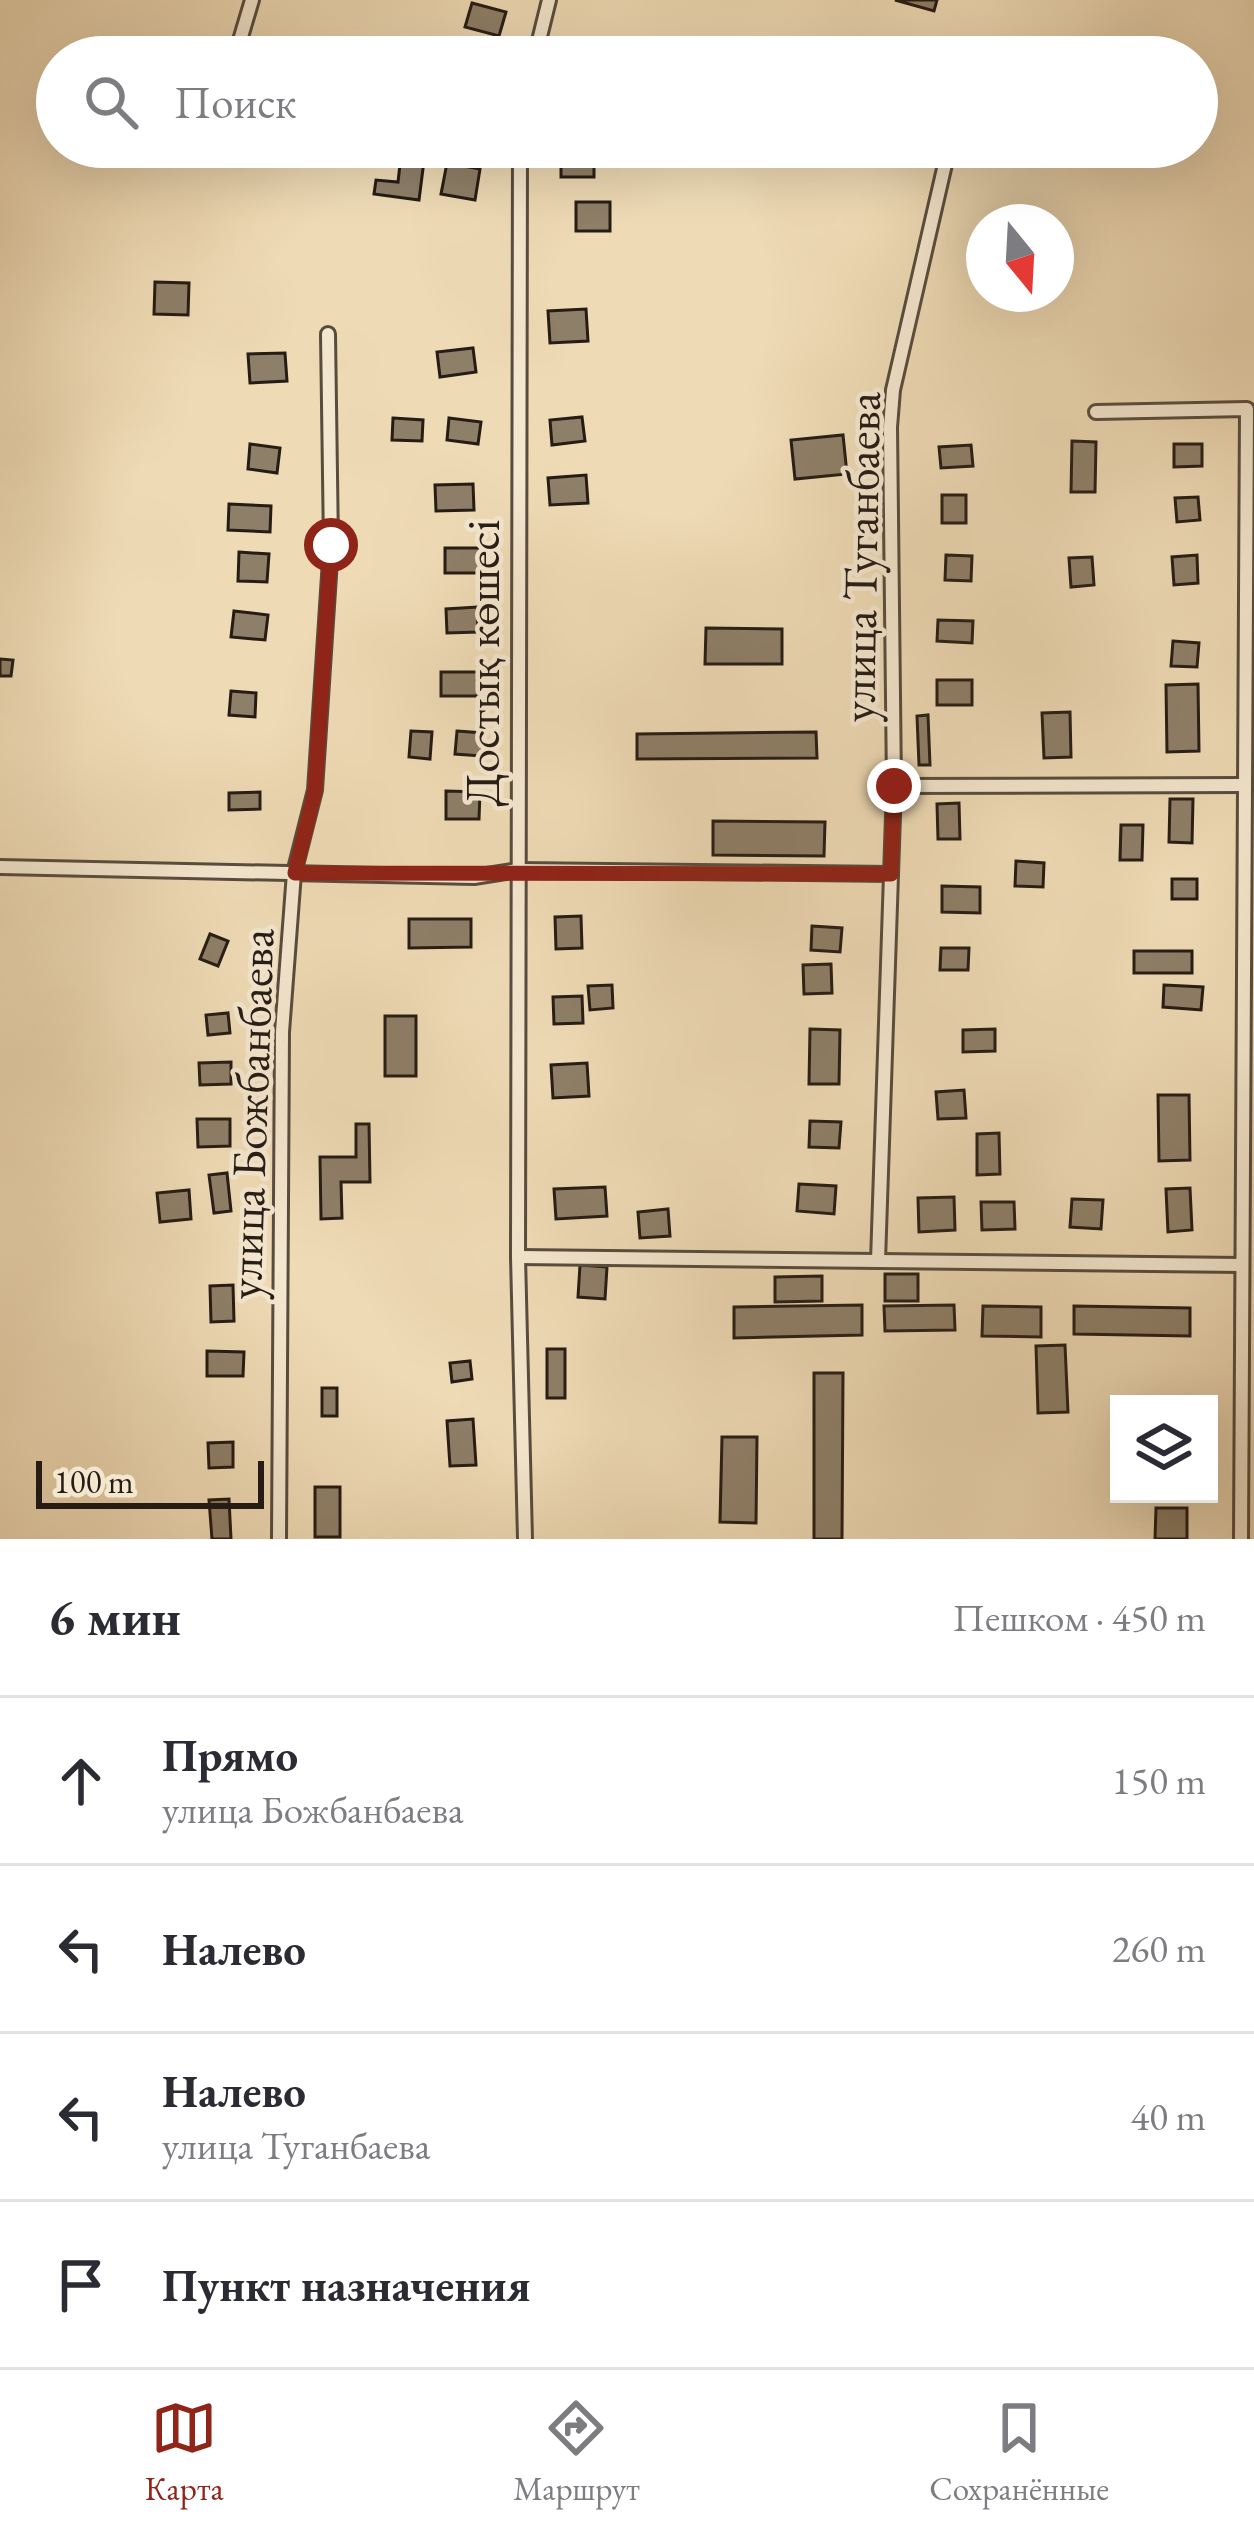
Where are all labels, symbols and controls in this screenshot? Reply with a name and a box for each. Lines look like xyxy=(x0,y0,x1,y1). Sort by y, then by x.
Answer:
search box xyxy=(36,36,1218,168)
icon: search xyxy=(78,69,144,135)
text: Поиск xyxy=(174,73,296,131)
north arrow xyxy=(966,204,1074,312)
street label: улица Туганбаева xyxy=(826,390,894,723)
route start xyxy=(304,518,358,572)
street label: Достық көшесі xyxy=(451,519,513,807)
route end xyxy=(867,759,921,813)
street label: улица Божбанбаева xyxy=(213,927,287,1301)
map controls xyxy=(1110,1395,1218,1503)
button: layers xyxy=(1110,1395,1218,1503)
scale bar xyxy=(36,1455,264,1508)
text: 100 m xyxy=(54,1460,134,1503)
text: 6 мин xyxy=(48,1584,181,1650)
text: Пешком · 450 m xyxy=(953,1592,1206,1643)
text: Прямо xyxy=(162,1726,298,1784)
icon: ahead xyxy=(48,1748,114,1814)
text: 150 m xyxy=(1112,1755,1206,1806)
text: улица Божбанбаева xyxy=(162,1784,464,1835)
icon: left xyxy=(48,1916,114,1982)
text: Налево xyxy=(162,1920,306,1978)
text: 260 m xyxy=(1112,1923,1206,1974)
text: Налево xyxy=(162,2062,306,2120)
icon: left xyxy=(48,2084,114,2150)
text: 40 m xyxy=(1130,2091,1206,2142)
text: улица Туганбаева xyxy=(162,2120,430,2171)
icon: arrive xyxy=(48,2252,114,2318)
text: Пункт назначения xyxy=(162,2256,531,2314)
tab: Карта xyxy=(145,2395,224,2510)
tab: Маршрут xyxy=(513,2395,640,2510)
tab: Сохранённые xyxy=(929,2395,1109,2510)

